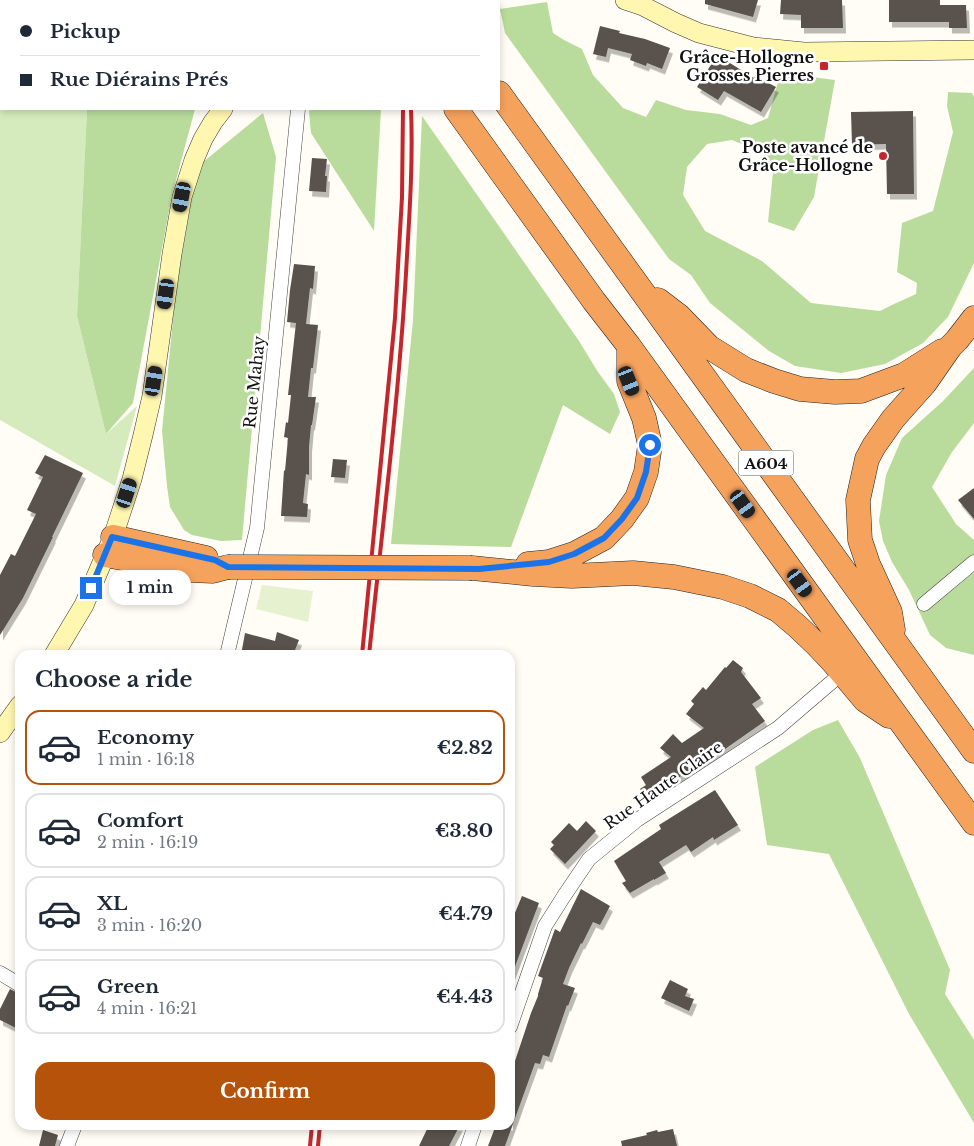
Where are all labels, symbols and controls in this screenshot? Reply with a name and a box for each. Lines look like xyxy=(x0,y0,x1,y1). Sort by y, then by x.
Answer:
text: Pickup xyxy=(50,20,121,43)
place label: Grâce-Hollogne Grosses Pierres xyxy=(679,47,814,85)
marker: Grâce-Hollogne Grosses Pierres xyxy=(818,60,830,72)
text: Rue Diérains Prés xyxy=(50,68,228,91)
place label: Poste avancé de Grâce-Hollogne xyxy=(738,137,873,175)
marker: Poste avancé de Grâce-Hollogne xyxy=(877,150,889,162)
car xyxy=(171,181,192,213)
car xyxy=(156,278,175,310)
street label: Rue Mahay xyxy=(239,334,269,429)
car xyxy=(616,364,641,398)
car xyxy=(144,365,163,397)
route start xyxy=(639,434,661,456)
road number: A604 xyxy=(738,450,794,476)
car xyxy=(115,476,138,510)
car xyxy=(728,487,757,521)
car xyxy=(785,566,814,600)
callout: 1 min xyxy=(108,570,191,606)
route end xyxy=(80,577,102,599)
text: 1 min xyxy=(127,577,173,597)
text: Choose a ride xyxy=(35,666,192,693)
icon: car xyxy=(37,725,82,770)
text: Economy xyxy=(97,726,194,749)
text: €2.82 xyxy=(437,736,493,759)
street label: Rue Haute Claire xyxy=(600,737,726,833)
text: 1 min · 16:18 xyxy=(97,749,195,769)
icon: car xyxy=(37,808,82,853)
text: Comfort xyxy=(97,809,184,832)
text: €3.80 xyxy=(435,819,493,842)
text: 2 min · 16:19 xyxy=(97,832,198,852)
icon: car xyxy=(37,891,82,936)
text: XL xyxy=(97,892,127,915)
text: €4.79 xyxy=(439,902,493,925)
text: 3 min · 16:20 xyxy=(97,915,202,935)
icon: car xyxy=(37,974,82,1019)
text: Green xyxy=(97,975,159,998)
text: €4.43 xyxy=(436,985,493,1008)
text: 4 min · 16:21 xyxy=(97,998,197,1018)
button: Confirm xyxy=(35,1062,495,1120)

